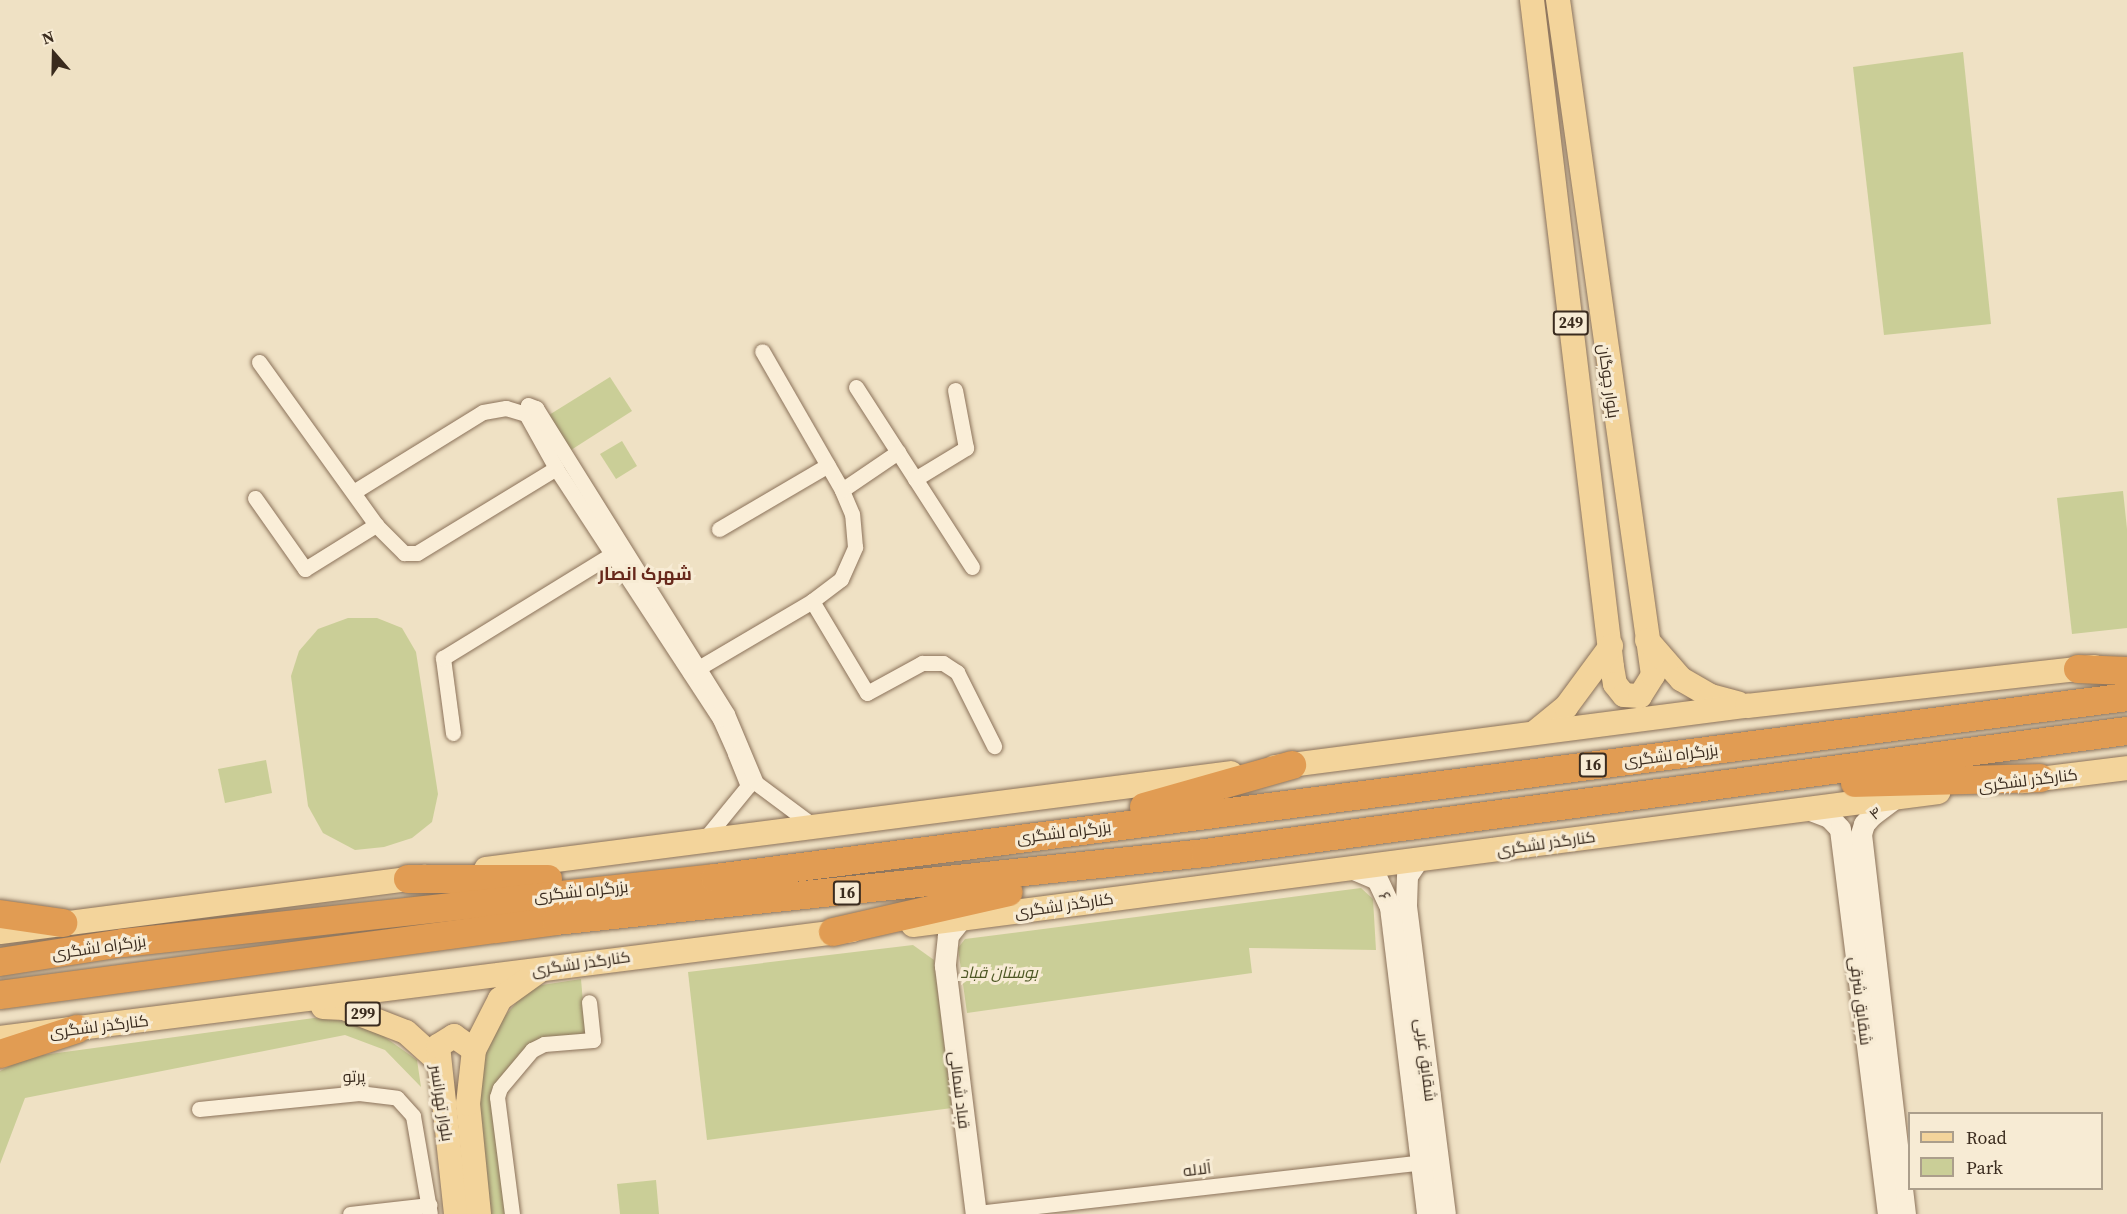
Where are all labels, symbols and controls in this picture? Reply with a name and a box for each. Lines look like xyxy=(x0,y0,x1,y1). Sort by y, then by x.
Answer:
north arrow xyxy=(24,24,84,84)
text: N xyxy=(39,25,57,49)
road number: 249 xyxy=(1552,311,1590,335)
street label: بلوار چوگان xyxy=(1594,343,1624,419)
district label: شهرک انصار xyxy=(598,563,692,585)
street label: بزرگراه لشگری xyxy=(1623,740,1719,770)
road number: 16 xyxy=(1578,753,1608,777)
street label: کنارگذر لشگری xyxy=(1977,764,2079,796)
street label: ۴ xyxy=(1865,802,1885,824)
street label: بزرگراه لشگری xyxy=(1016,817,1112,847)
street label: کنارگذر لشگری xyxy=(1495,827,1597,859)
street label: بزرگراه لشگری xyxy=(533,876,629,906)
road number: 16 xyxy=(832,881,862,905)
street label: ۶ xyxy=(1375,888,1395,904)
street label: کنارگذر لشگری xyxy=(1013,889,1115,921)
street label: بزرگراه لشگری xyxy=(51,931,147,963)
street label: کنارگذر لشگری xyxy=(530,947,632,979)
street label: شقایق شرقی xyxy=(1846,956,1876,1046)
park label: بوستان قباد xyxy=(960,962,1038,982)
road number: 299 xyxy=(344,1002,382,1026)
street label: کنارگذر لشگری xyxy=(48,1010,150,1042)
street label: شقایق غربی xyxy=(1411,1018,1441,1102)
street label: قباد شمالی xyxy=(946,1050,974,1130)
street label: بلوار تهرانسر xyxy=(426,1063,458,1143)
street label: پرتو xyxy=(342,1066,366,1086)
legend xyxy=(1908,1112,2103,1190)
text: Road xyxy=(1966,1125,2007,1150)
text: Park xyxy=(1966,1155,2003,1180)
street label: آلاله xyxy=(1182,1158,1212,1180)

